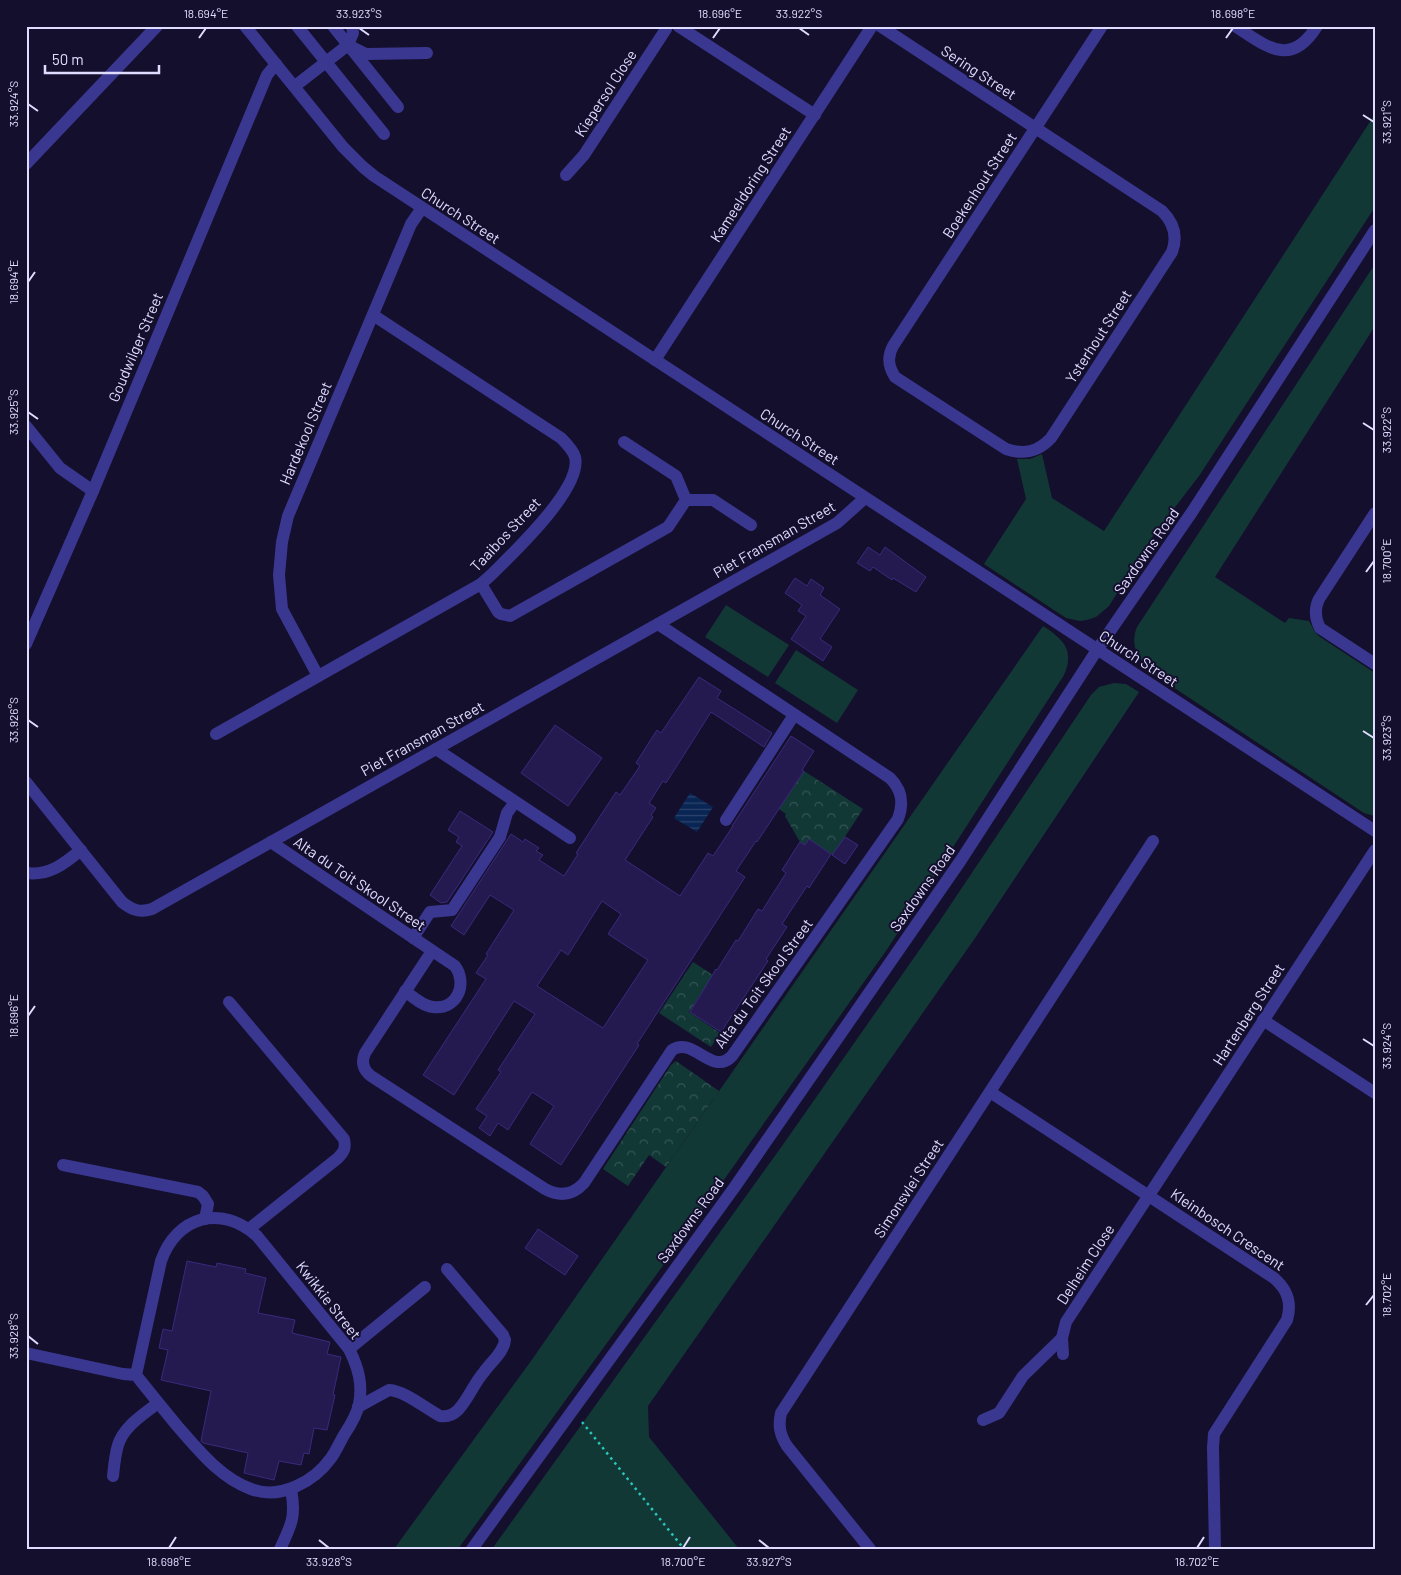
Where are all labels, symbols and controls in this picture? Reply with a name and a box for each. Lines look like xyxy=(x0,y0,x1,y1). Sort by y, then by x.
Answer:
text: 18.694°E xyxy=(184,6,228,20)
text: 33.923°S xyxy=(336,6,382,20)
text: 18.696°E xyxy=(698,6,742,20)
text: 33.922°S xyxy=(776,6,822,20)
text: 18.698°E xyxy=(1211,6,1255,20)
street label: Sering Street xyxy=(938,41,1020,103)
scale bar xyxy=(45,42,159,74)
street label: Kiepersol Close xyxy=(570,46,640,140)
text: 50 m xyxy=(52,50,84,68)
text: 33.924°S xyxy=(6,81,20,127)
text: 33.921°S xyxy=(1379,100,1393,144)
street label: Kameeldoring Street xyxy=(706,123,794,245)
street label: Boekenhout Street xyxy=(938,129,1020,241)
street label: Church Street xyxy=(418,183,504,247)
text: 18.694°E xyxy=(6,260,20,304)
street label: Ysterhout Street xyxy=(1061,286,1135,386)
street label: Goudwilger Street xyxy=(104,290,166,404)
street label: Hardekool Street xyxy=(275,379,335,487)
text: 33.925°S xyxy=(6,389,20,435)
street label: Church Street xyxy=(757,404,843,468)
text: 33.922°S xyxy=(1379,407,1393,453)
street label: Taaibos Street xyxy=(466,493,544,575)
street label: Piet Fransman Street xyxy=(710,497,838,581)
street label: Saxdowns Road xyxy=(1109,504,1183,598)
text: 18.700°E xyxy=(1379,539,1393,583)
street label: Church Street xyxy=(1096,626,1182,690)
text: 33.926°S xyxy=(6,697,20,743)
street label: Piet Fransman Street xyxy=(357,697,487,779)
text: 33.923°S xyxy=(1379,715,1393,761)
street label: Alta du Toit Skool Street xyxy=(290,832,430,934)
street label: Saxdowns Road xyxy=(885,841,959,935)
street label: Alta du Toit Skool Street xyxy=(710,915,816,1051)
street label: Hartenberg Street xyxy=(1208,960,1288,1068)
text: 18.696°E xyxy=(6,994,20,1038)
text: 33.924°S xyxy=(1379,1023,1393,1069)
street label: Simonsvlei Street xyxy=(869,1135,947,1241)
street label: Saxdowns Road xyxy=(653,1174,727,1266)
street label: Kleinbosch Crescent xyxy=(1168,1184,1288,1274)
street label: Delheim Close xyxy=(1052,1221,1118,1307)
street label: Kwikkie Street xyxy=(293,1257,365,1343)
text: 18.702°E xyxy=(1379,1273,1393,1317)
text: 33.928°S xyxy=(6,1313,20,1359)
text: 18.698°E xyxy=(147,1554,191,1568)
text: 33.928°S xyxy=(306,1554,352,1568)
text: 18.700°E xyxy=(661,1554,705,1568)
text: 33.927°S xyxy=(746,1554,792,1568)
text: 18.702°E xyxy=(1175,1554,1219,1568)

